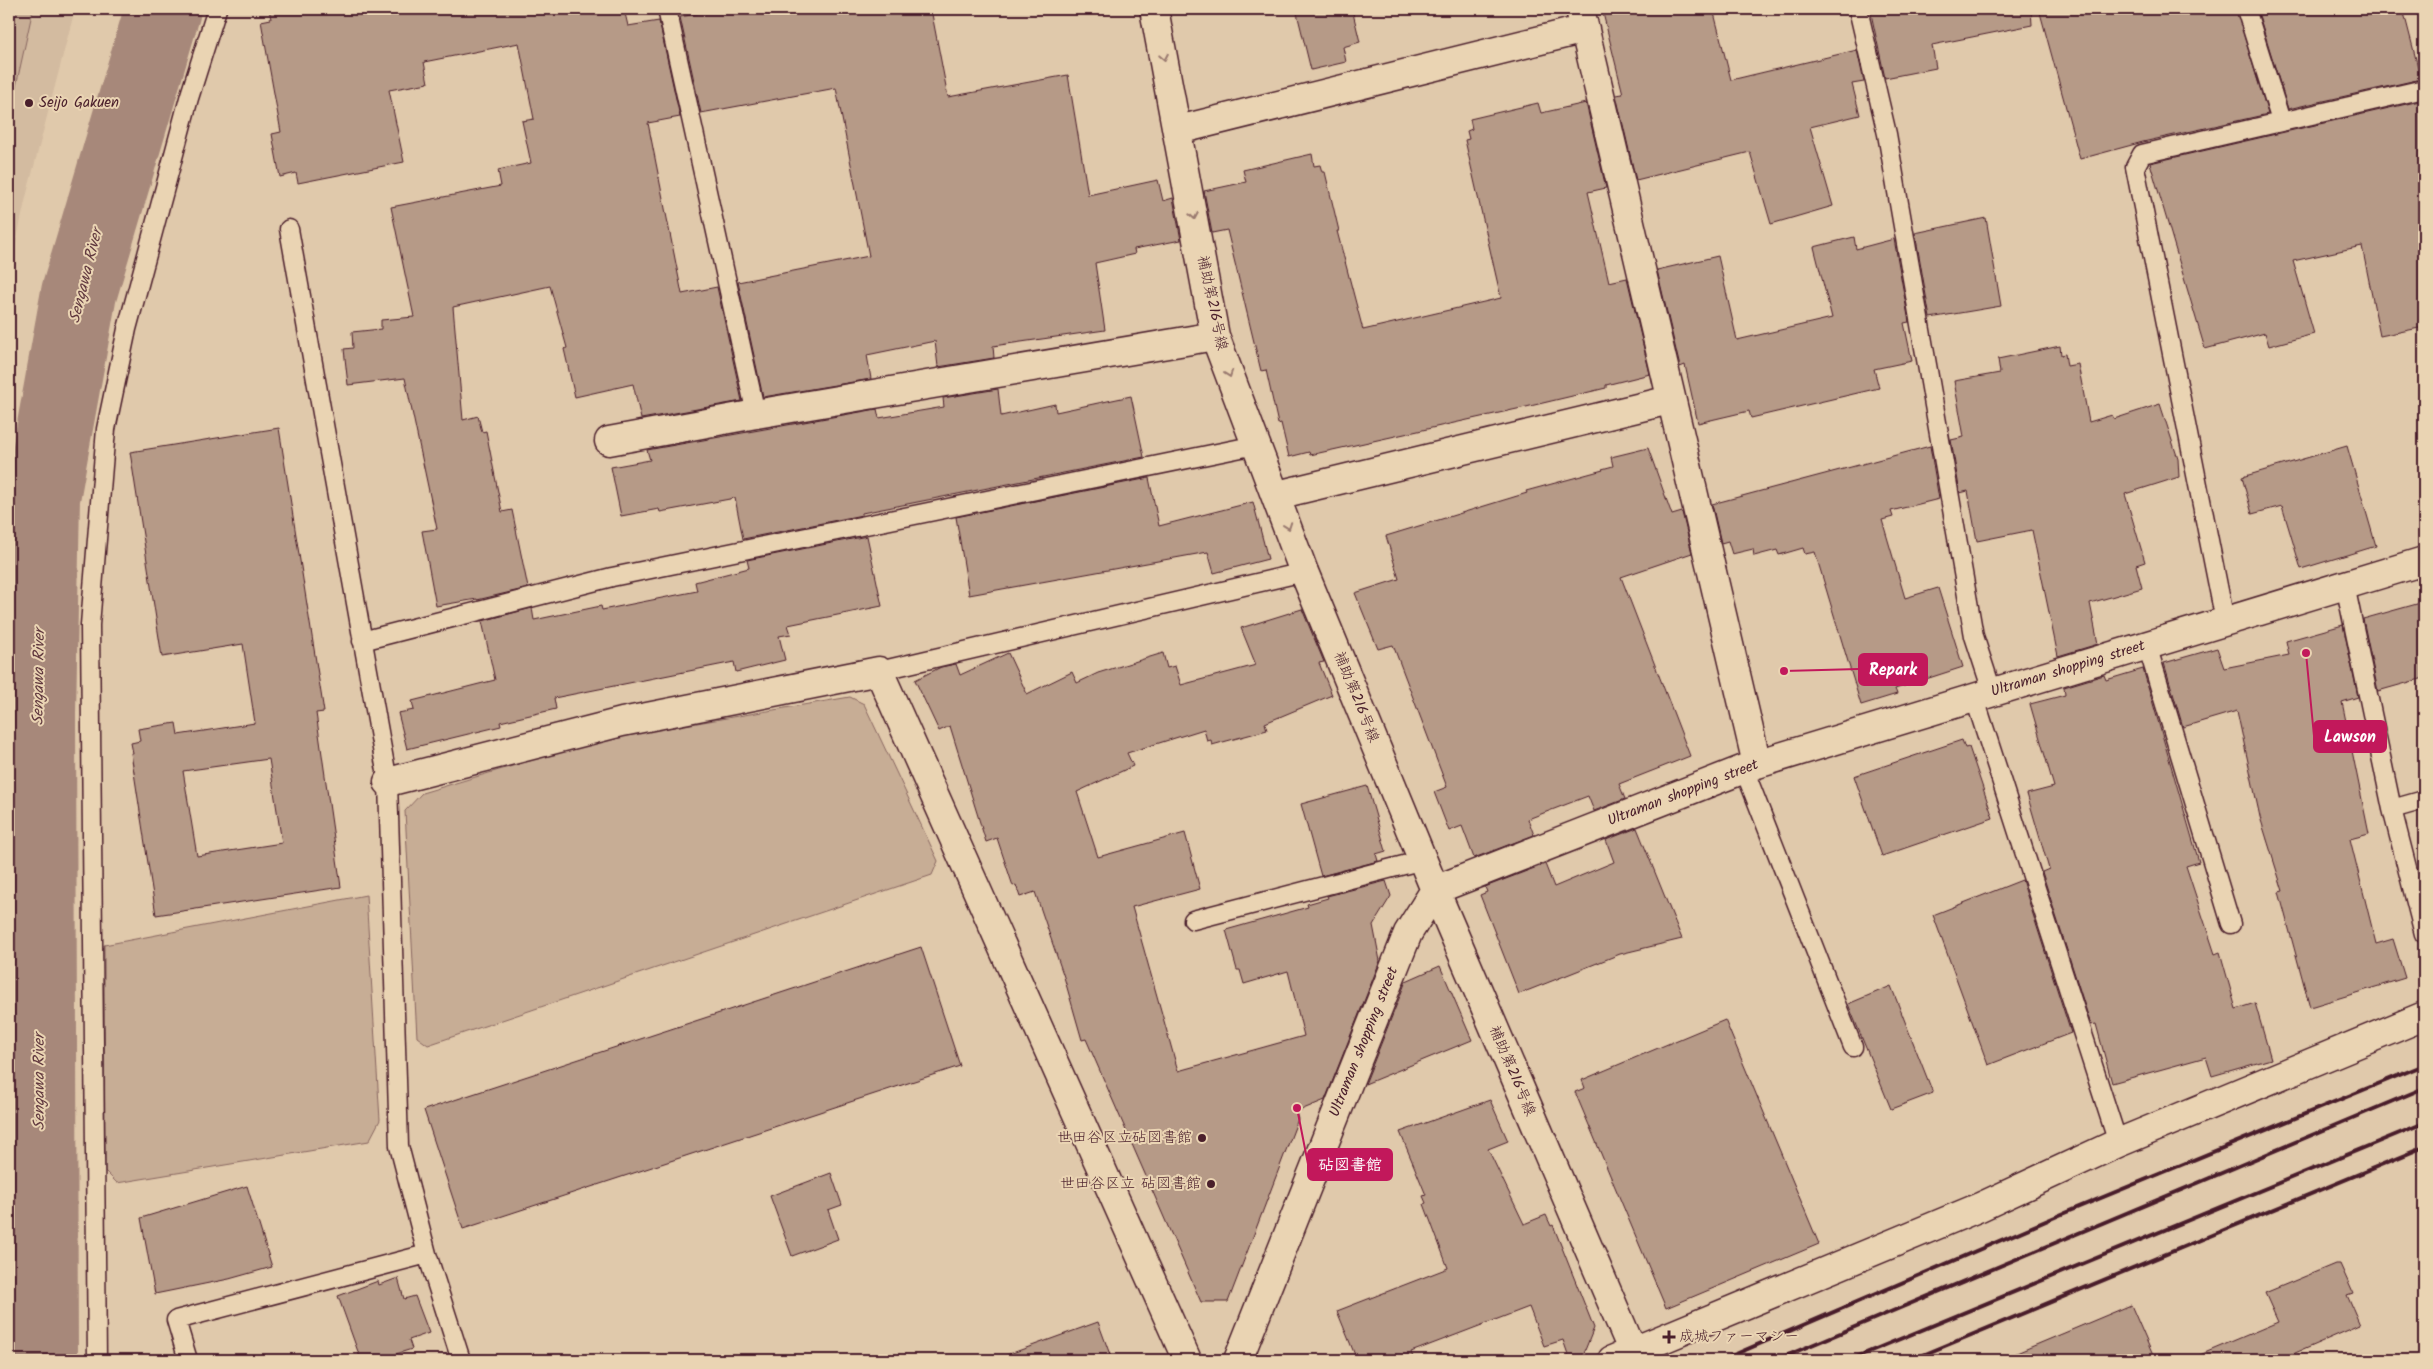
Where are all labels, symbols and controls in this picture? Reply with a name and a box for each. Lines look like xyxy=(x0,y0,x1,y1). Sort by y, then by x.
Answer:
one-way arrow xyxy=(1158,52,1168,61)
place label: Seijo Gakuen xyxy=(39,91,119,115)
marker: Seijo Gakuen xyxy=(23,97,35,109)
one-way arrow xyxy=(1188,212,1198,221)
water label: Sengawa River xyxy=(62,223,111,326)
street label: 補助第216号線 xyxy=(1190,253,1234,353)
one-way arrow xyxy=(1223,369,1234,378)
one-way arrow xyxy=(1282,521,1292,530)
water label: Sengawa River xyxy=(26,625,52,725)
street label: Ultraman shopping street xyxy=(1988,634,2148,704)
street label: 補助第216号線 xyxy=(1327,648,1385,746)
callout: Repark xyxy=(1859,654,1927,685)
text: Repark xyxy=(1869,658,1918,683)
callout: Lawson xyxy=(2314,721,2386,752)
text: Lawson xyxy=(2324,725,2376,750)
street label: Ultraman shopping street xyxy=(1604,753,1762,833)
street label: Ultraman shopping street xyxy=(1323,963,1405,1121)
street label: 補助第216号線 xyxy=(1482,1022,1542,1120)
water label: Sengawa River xyxy=(27,1030,52,1130)
place label: 世田谷区立砧図書館 xyxy=(1057,1126,1192,1150)
marker: 世田谷区立砧図書館 xyxy=(1196,1132,1208,1144)
callout: 砧図書館 xyxy=(1308,1149,1392,1180)
text: 砧図書館 xyxy=(1318,1153,1382,1178)
place label: 世田谷区立 砧図書館 xyxy=(1060,1172,1201,1196)
marker: 世田谷区立 砧図書館 xyxy=(1205,1178,1217,1190)
place label: 成城ファーマシー xyxy=(1679,1325,1799,1349)
marker: 成城ファーマシー xyxy=(1663,1331,1675,1343)

